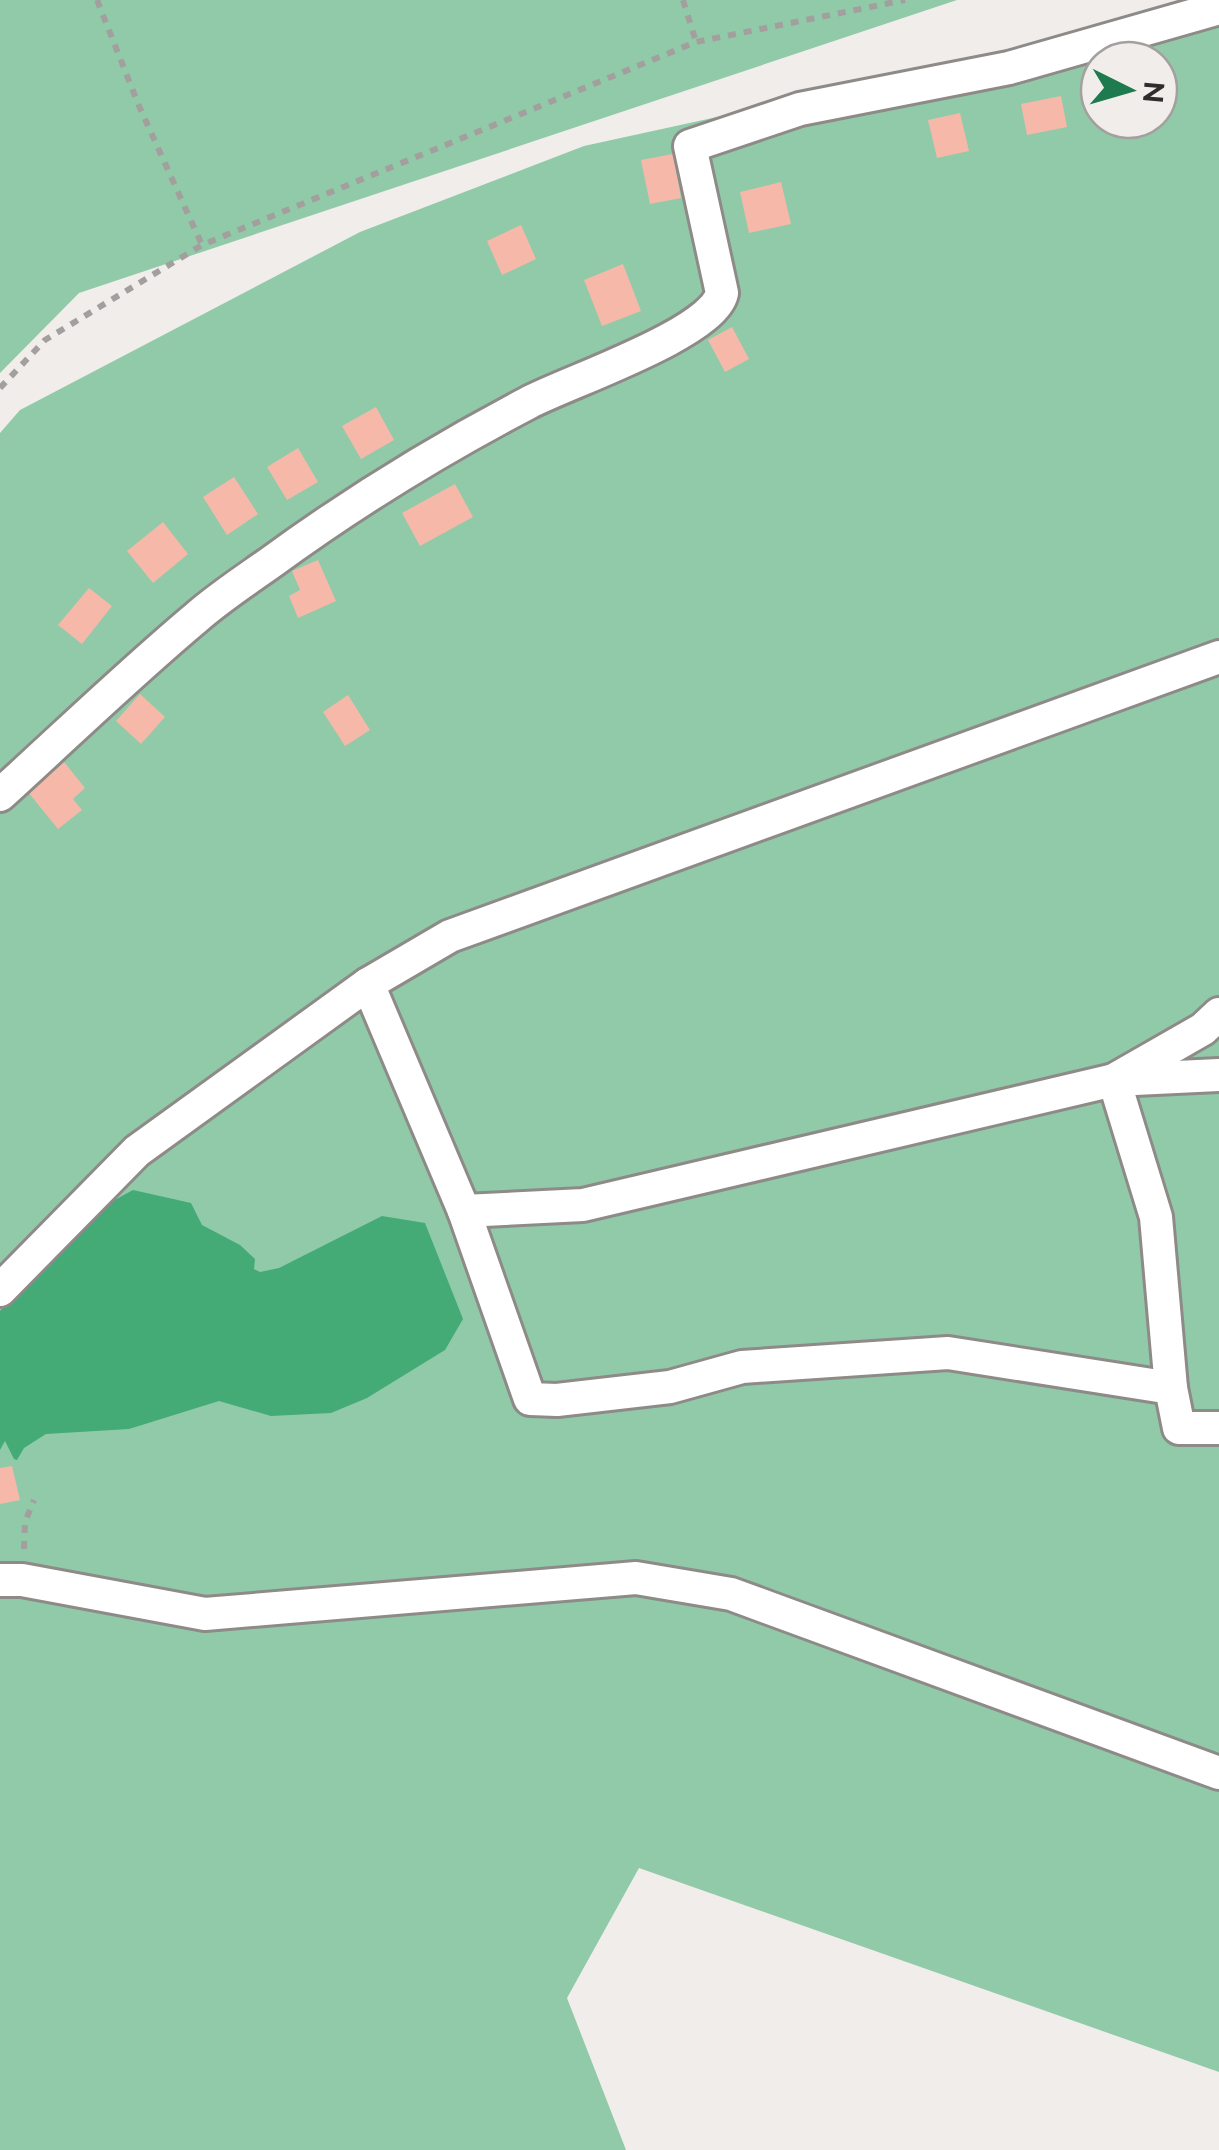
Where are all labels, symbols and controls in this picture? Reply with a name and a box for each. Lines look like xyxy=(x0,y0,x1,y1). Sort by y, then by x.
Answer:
north arrow xyxy=(1079,40,1179,140)
text: N xyxy=(1136,80,1171,104)

